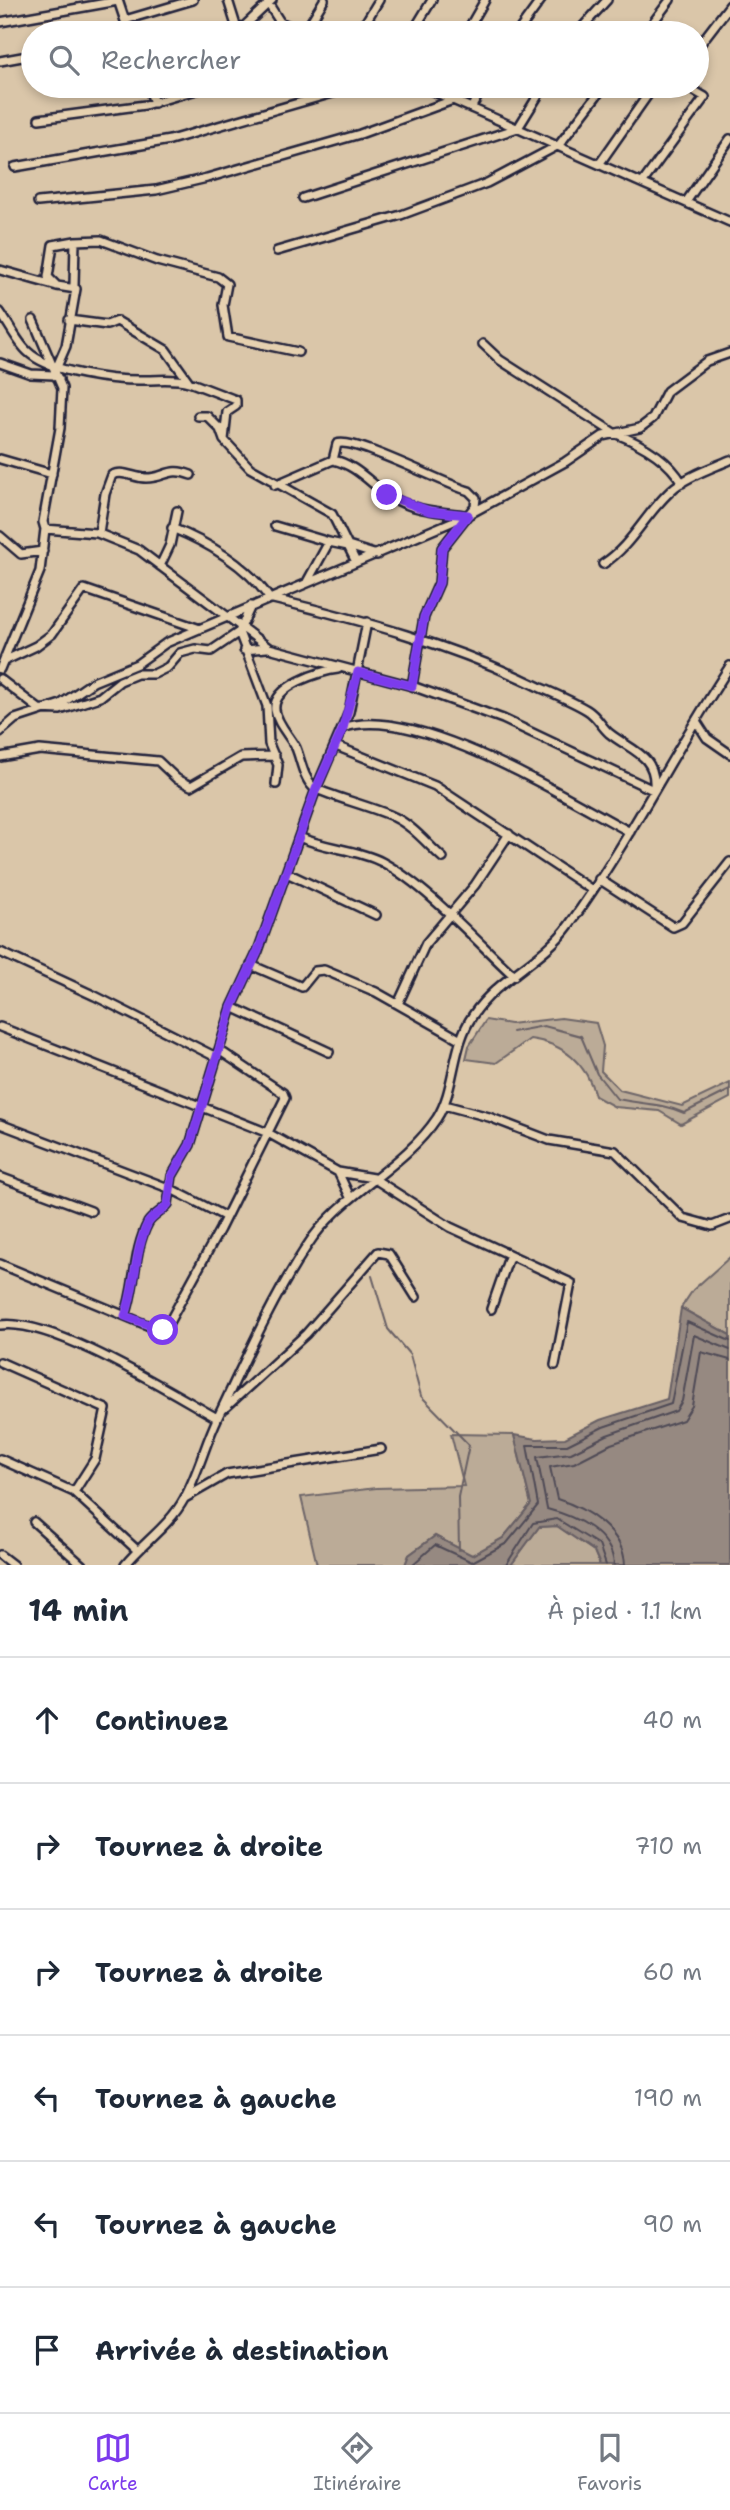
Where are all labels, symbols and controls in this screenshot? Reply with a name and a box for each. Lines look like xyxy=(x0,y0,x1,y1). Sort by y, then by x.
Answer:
search box xyxy=(21,21,709,98)
icon: search xyxy=(45,41,83,79)
text: Rechercher xyxy=(101,42,241,77)
route end xyxy=(371,479,402,510)
route start xyxy=(147,1314,178,1345)
text: 14 min xyxy=(28,1590,128,1631)
text: À pied · 1.1 km xyxy=(547,1596,702,1626)
icon: ahead xyxy=(28,1701,66,1739)
text: Continuez xyxy=(95,1703,229,1738)
text: 40 m xyxy=(642,1705,702,1735)
icon: right xyxy=(28,1827,66,1865)
text: Tournez à droite xyxy=(95,1829,323,1864)
text: 710 m xyxy=(634,1831,702,1861)
icon: right xyxy=(28,1953,66,1991)
text: Tournez à droite xyxy=(95,1955,323,1990)
text: 60 m xyxy=(643,1957,702,1987)
icon: left xyxy=(28,2079,66,2117)
text: Tournez à gauche xyxy=(95,2081,337,2116)
text: 190 m xyxy=(634,2083,702,2113)
icon: left xyxy=(28,2205,66,2243)
text: Tournez à gauche xyxy=(95,2207,337,2242)
text: 90 m xyxy=(642,2209,702,2239)
icon: arrive xyxy=(28,2331,66,2369)
text: Arrivée à destination xyxy=(95,2333,389,2368)
tab: Carte xyxy=(88,2429,138,2496)
tab: Itinéraire xyxy=(313,2429,402,2496)
tab: Favoris xyxy=(577,2429,642,2496)

